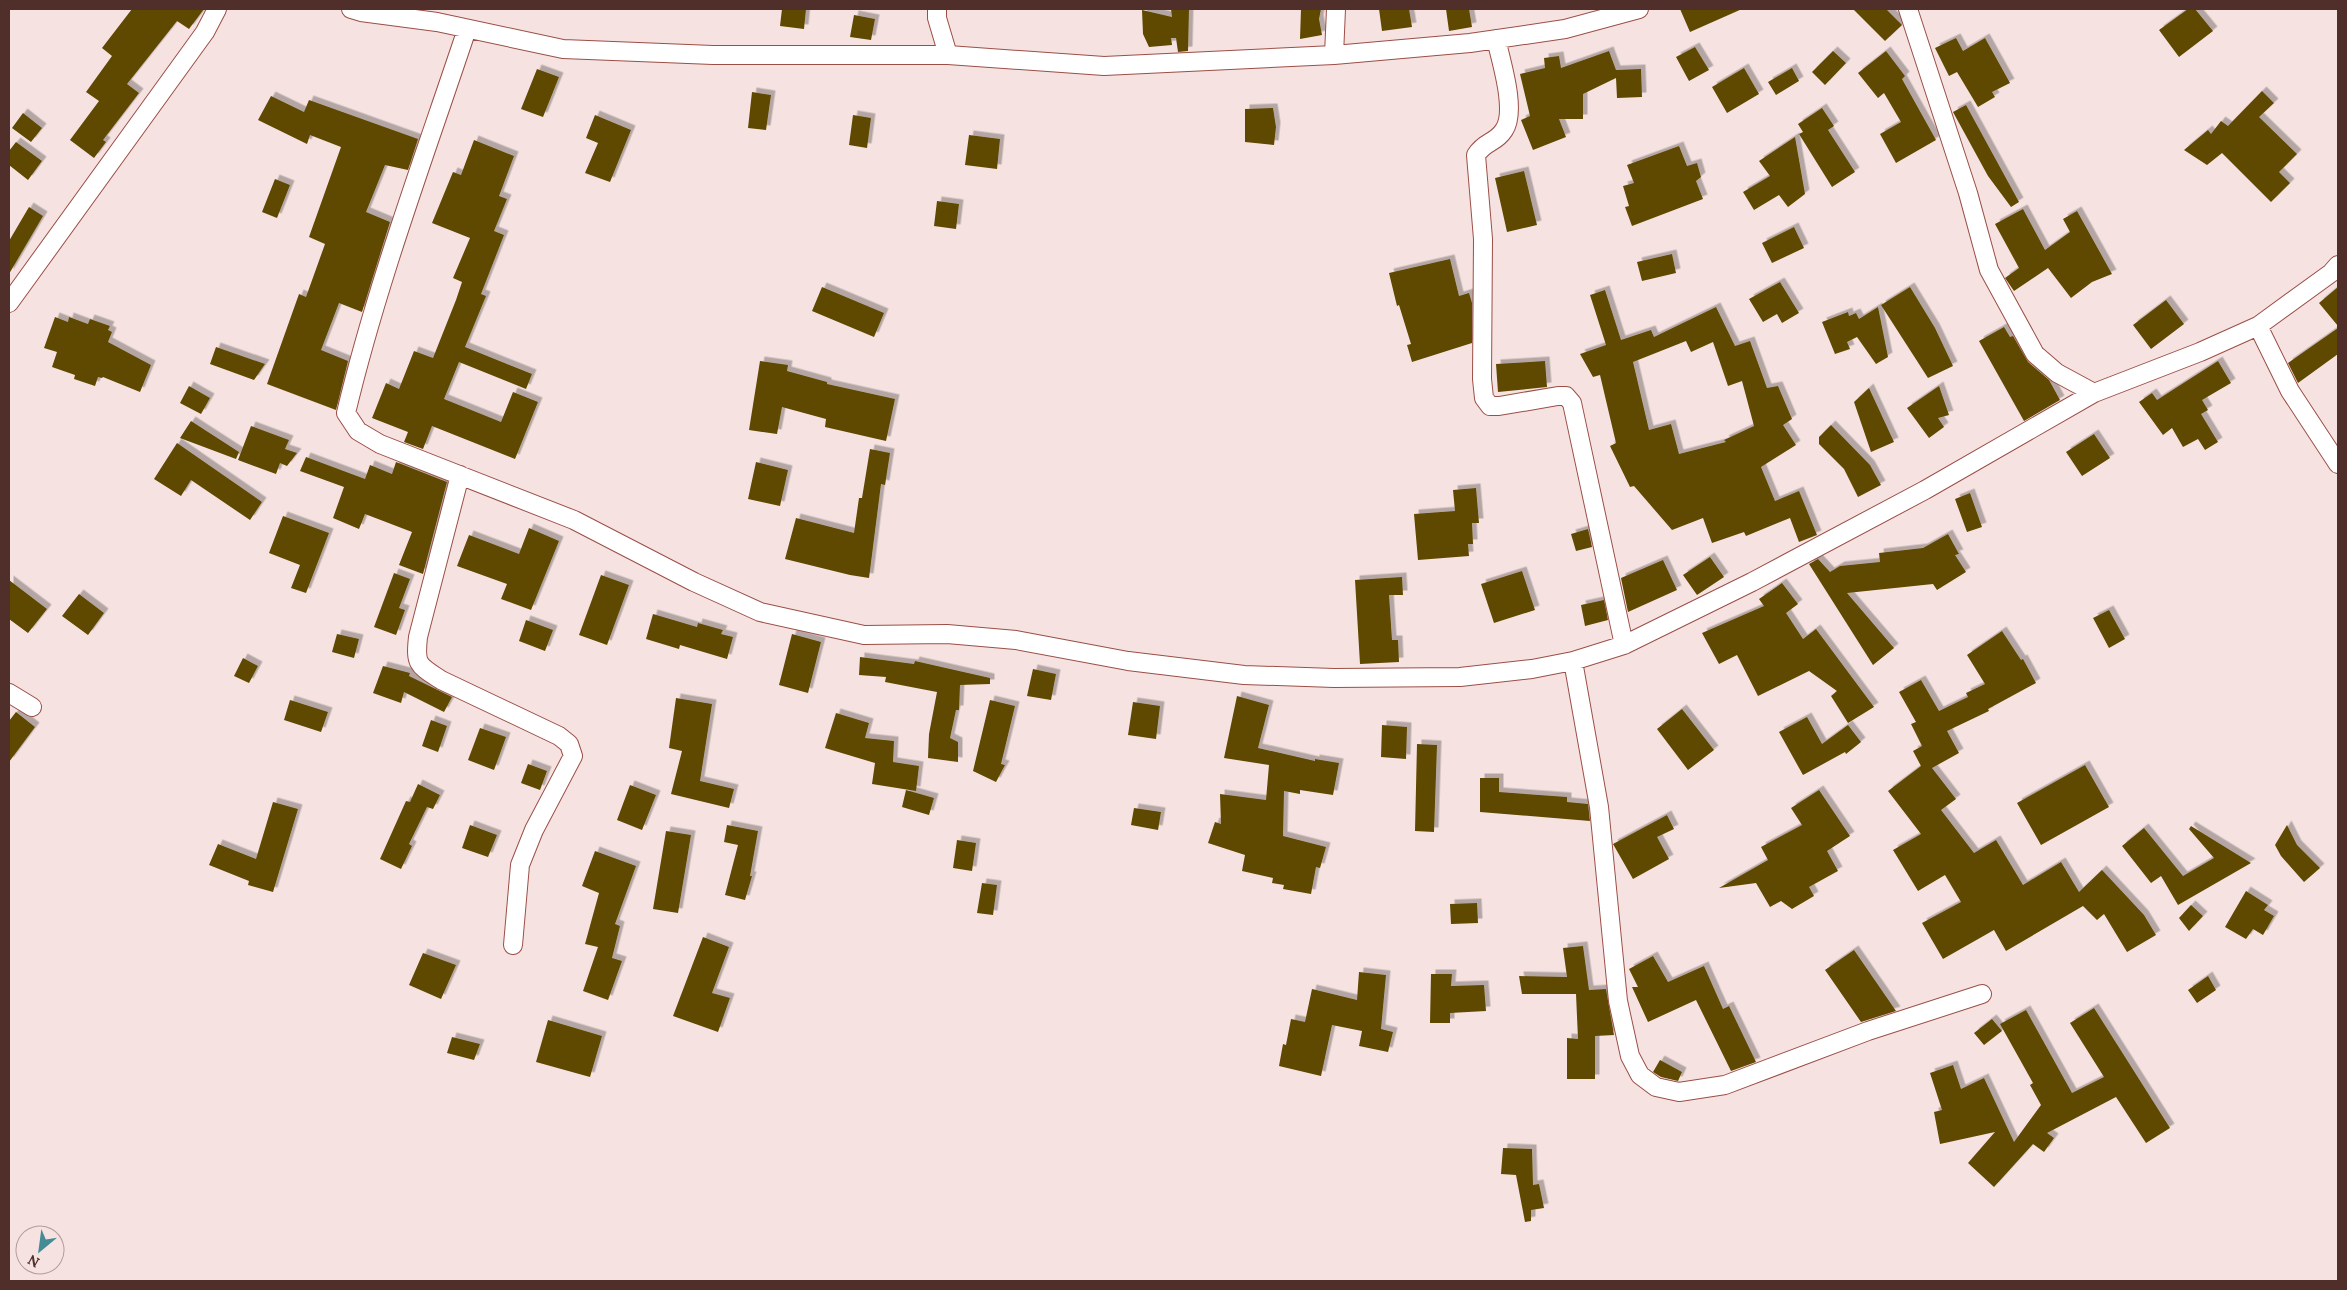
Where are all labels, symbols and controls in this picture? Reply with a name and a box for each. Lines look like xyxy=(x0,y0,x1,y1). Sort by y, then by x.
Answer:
north arrow xyxy=(15,1225,65,1275)
text: N xyxy=(24,1251,43,1272)

